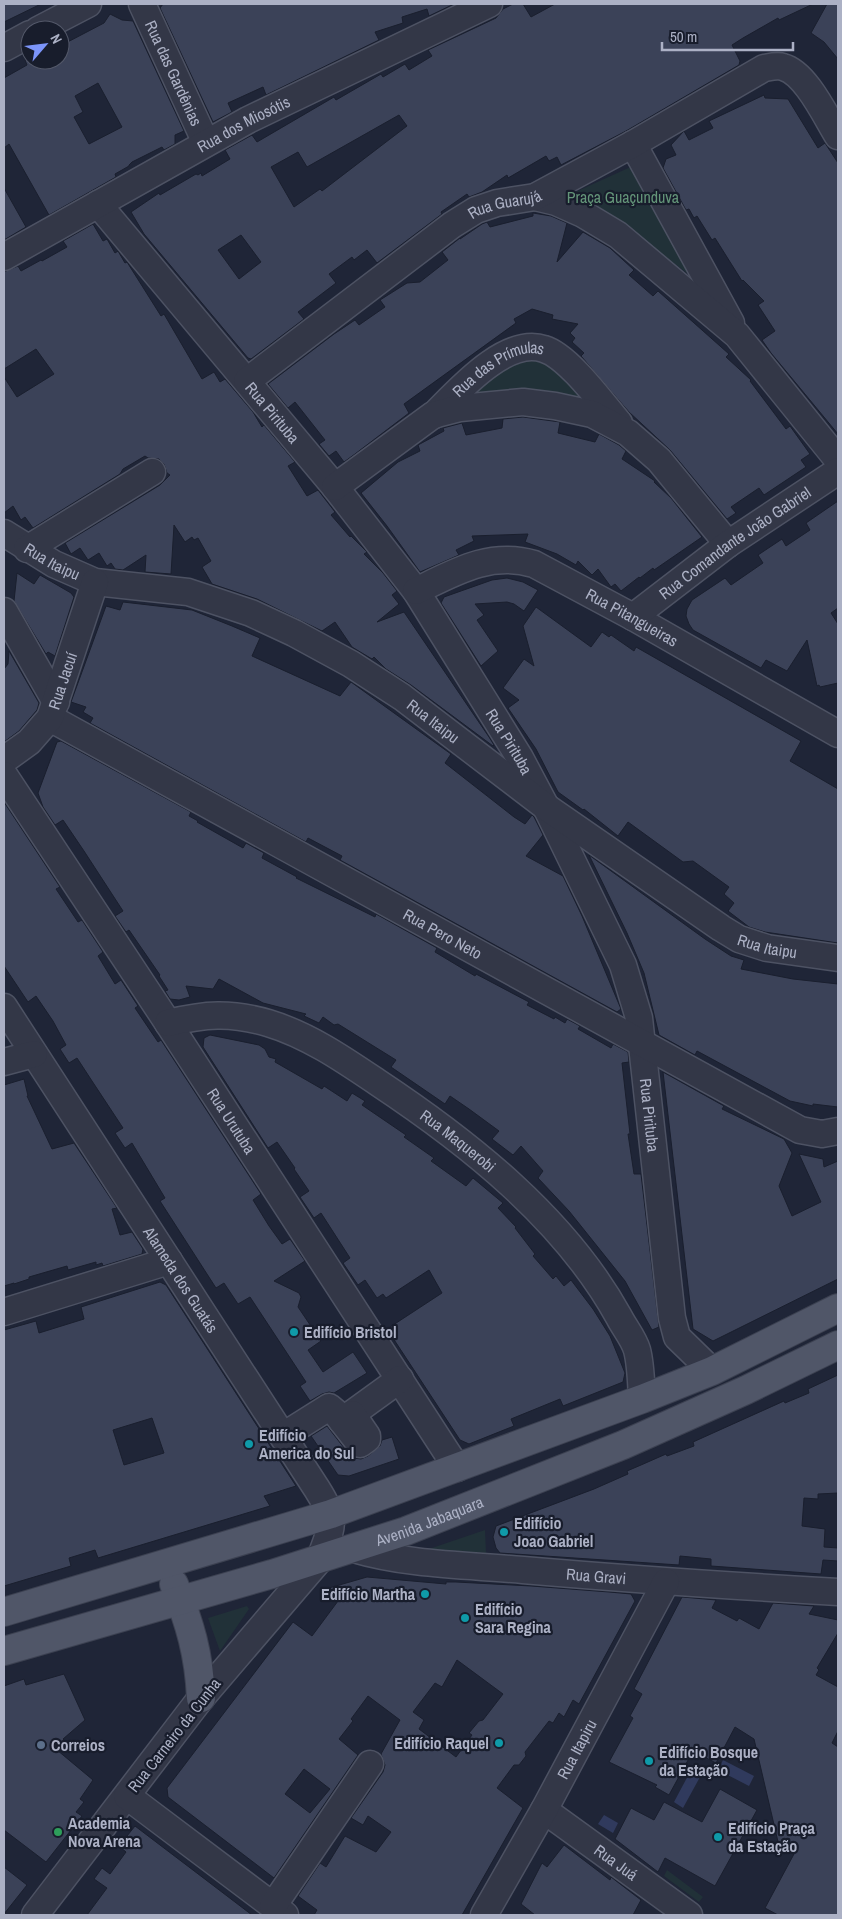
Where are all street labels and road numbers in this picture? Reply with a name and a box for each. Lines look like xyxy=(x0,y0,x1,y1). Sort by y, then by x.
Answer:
street label: Rua das Gardênias xyxy=(140,17,208,129)
street label: Rua dos Miosótis xyxy=(193,90,294,157)
street label: Rua Guarujá xyxy=(463,184,546,224)
street label: Rua das Prímulas xyxy=(447,336,547,402)
street label: Rua Pirituba xyxy=(241,377,305,448)
street label: Rua Comandante João Gabriel xyxy=(654,481,815,604)
street label: Rua Itaipu xyxy=(20,537,84,585)
street label: Rua Pitangueiras xyxy=(582,583,682,652)
street label: Rua Jacuí xyxy=(43,649,82,712)
street label: Rua Itaipu xyxy=(403,694,464,748)
street label: Rua Pirituba xyxy=(481,704,538,779)
street label: Rua Pero Neto xyxy=(399,903,486,964)
street label: Rua Itaipu xyxy=(735,928,798,963)
street label: Rua Pirituba xyxy=(635,1077,665,1154)
street label: Rua Urutuba xyxy=(202,1084,261,1159)
street label: Rua Maquerobi xyxy=(416,1104,501,1177)
street label: Alameda dos Guatás xyxy=(138,1221,224,1337)
street label: Avenida Jabaquara xyxy=(372,1490,487,1551)
street label: Rua Gravi xyxy=(565,1563,627,1589)
street label: Rua Carneiro da Cunha xyxy=(122,1673,226,1797)
street label: Rua Itapiru xyxy=(552,1715,602,1783)
street label: Rua Juá xyxy=(590,1839,643,1886)

